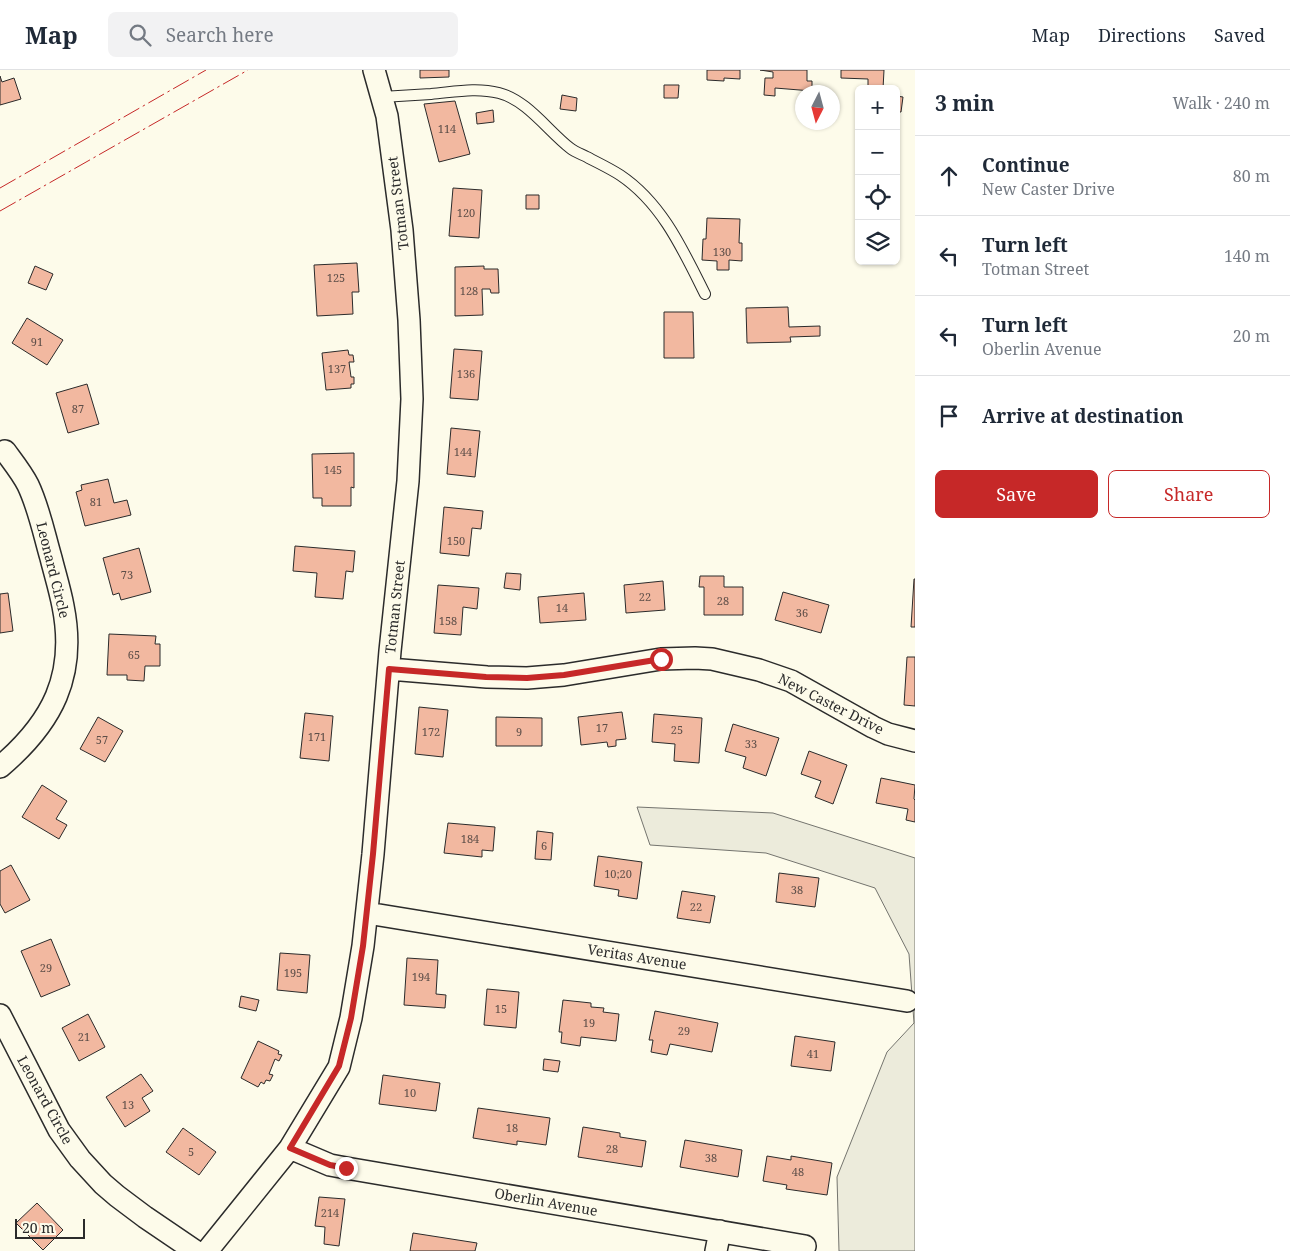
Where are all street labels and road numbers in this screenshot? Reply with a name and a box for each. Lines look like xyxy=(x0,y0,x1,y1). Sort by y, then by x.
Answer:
street label: Totman Street xyxy=(382,155,413,251)
street label: Leonard Circle xyxy=(32,520,75,620)
street label: Totman Street xyxy=(380,559,409,655)
street label: New Caster Drive xyxy=(775,669,887,738)
street label: Veritas Avenue xyxy=(586,939,688,974)
street label: Leonard Circle xyxy=(13,1052,78,1147)
street label: Oberlin Avenue xyxy=(493,1183,599,1220)

